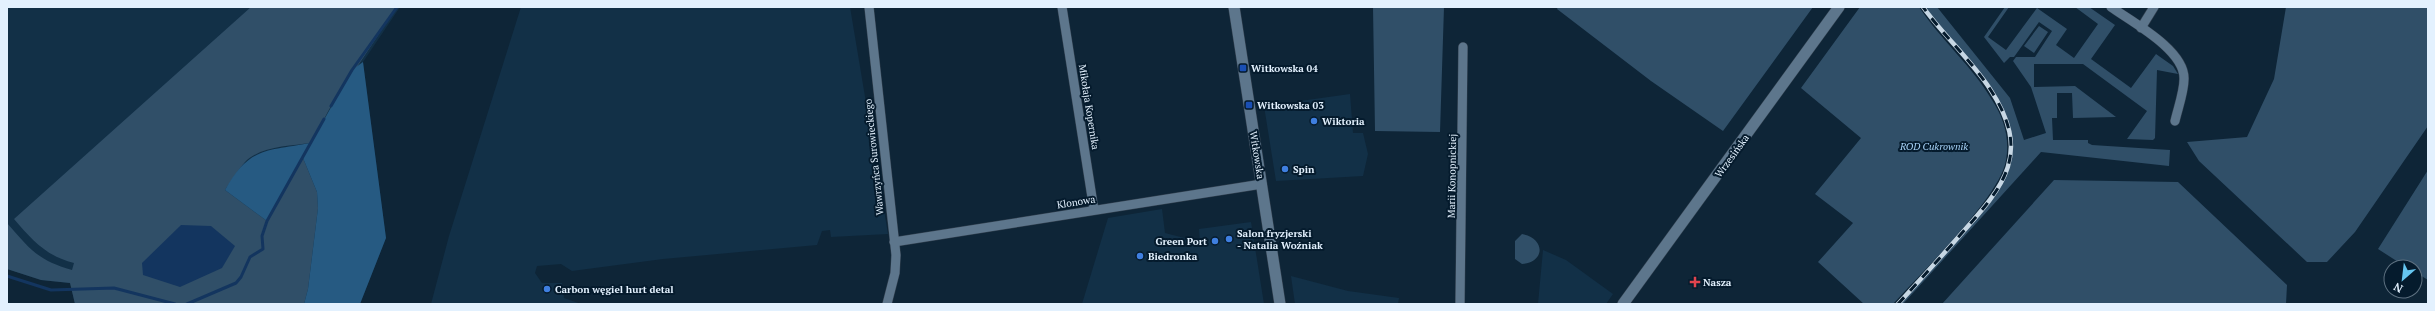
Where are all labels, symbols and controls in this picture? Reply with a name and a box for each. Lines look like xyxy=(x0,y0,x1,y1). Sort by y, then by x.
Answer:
place label: Witkowska 04 xyxy=(1251,62,1318,75)
street label: Mikołaja Kopernika xyxy=(1076,63,1102,151)
marker: Witkowska 04 xyxy=(1238,63,1248,73)
street label: Wawrzyńca Surowieckiego xyxy=(861,98,887,216)
place label: Witkowska 03 xyxy=(1257,99,1324,112)
marker: Witkowska 03 xyxy=(1244,100,1254,110)
place label: Wiktoria xyxy=(1322,115,1365,128)
marker: Wiktoria xyxy=(1309,116,1319,126)
street label: Witkowska xyxy=(1247,130,1267,180)
street label: Wrzesińska xyxy=(1712,132,1752,180)
street label: Marii Konopnickiej xyxy=(1445,134,1459,218)
park label: ROD Cukrownik xyxy=(1899,140,1968,153)
place label: Spin xyxy=(1293,163,1315,176)
marker: Spin xyxy=(1280,164,1290,174)
street label: Klonowa xyxy=(1056,193,1096,211)
place label: Salon fryzjerski - Natalia Woźniak xyxy=(1237,227,1323,252)
marker: Salon fryzjerski - Natalia Woźniak xyxy=(1224,234,1234,244)
place label: Green Port xyxy=(1155,235,1207,248)
marker: Green Port xyxy=(1210,236,1220,246)
place label: Biedronka xyxy=(1148,250,1198,263)
marker: Biedronka xyxy=(1135,251,1145,261)
north arrow xyxy=(2383,259,2423,299)
place label: Nasza xyxy=(1703,276,1732,289)
marker: Nasza xyxy=(1690,277,1700,287)
text: N xyxy=(2391,279,2405,296)
place label: Carbon węgiel hurt detal xyxy=(555,283,674,296)
marker: Carbon węgiel hurt detal xyxy=(542,284,552,294)

